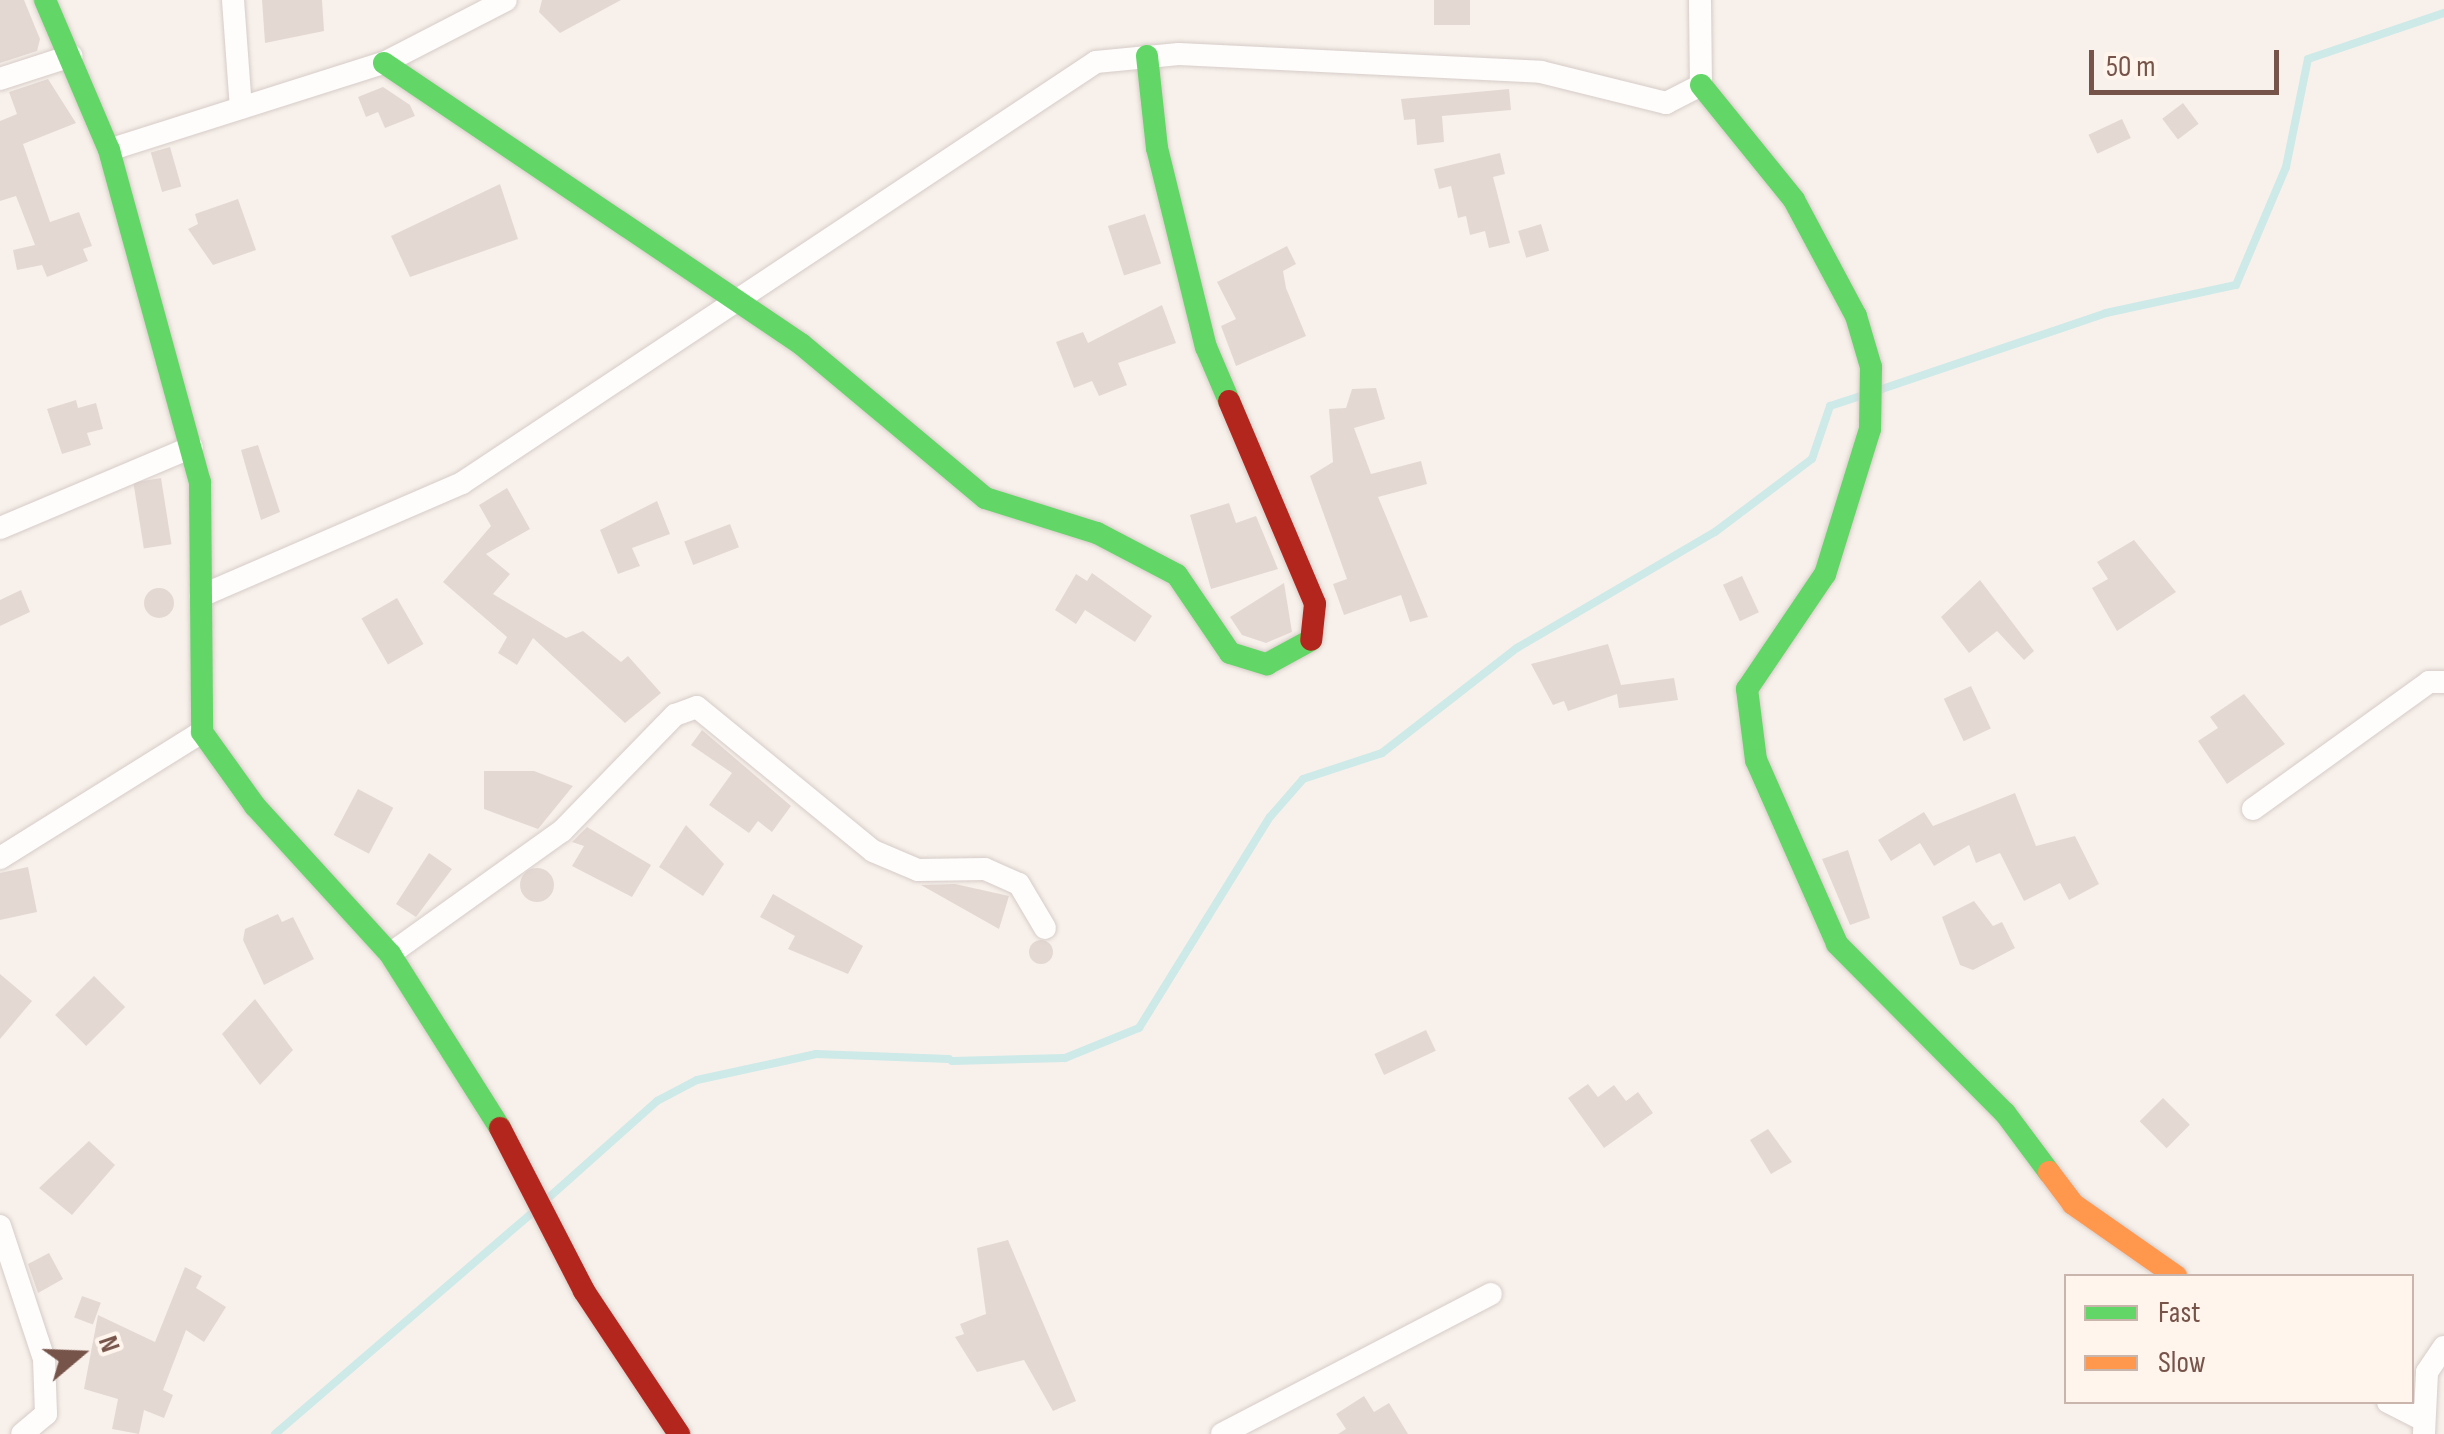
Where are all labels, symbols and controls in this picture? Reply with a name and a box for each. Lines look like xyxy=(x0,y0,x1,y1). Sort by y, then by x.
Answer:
scale bar xyxy=(2094,30,2284,92)
text: 50 m xyxy=(2106,49,2155,85)
legend xyxy=(2064,1274,2414,1404)
text: Fast xyxy=(2158,1295,2200,1331)
north arrow xyxy=(30,1304,130,1404)
text: N xyxy=(91,1332,127,1357)
text: Slow xyxy=(2158,1345,2206,1381)

